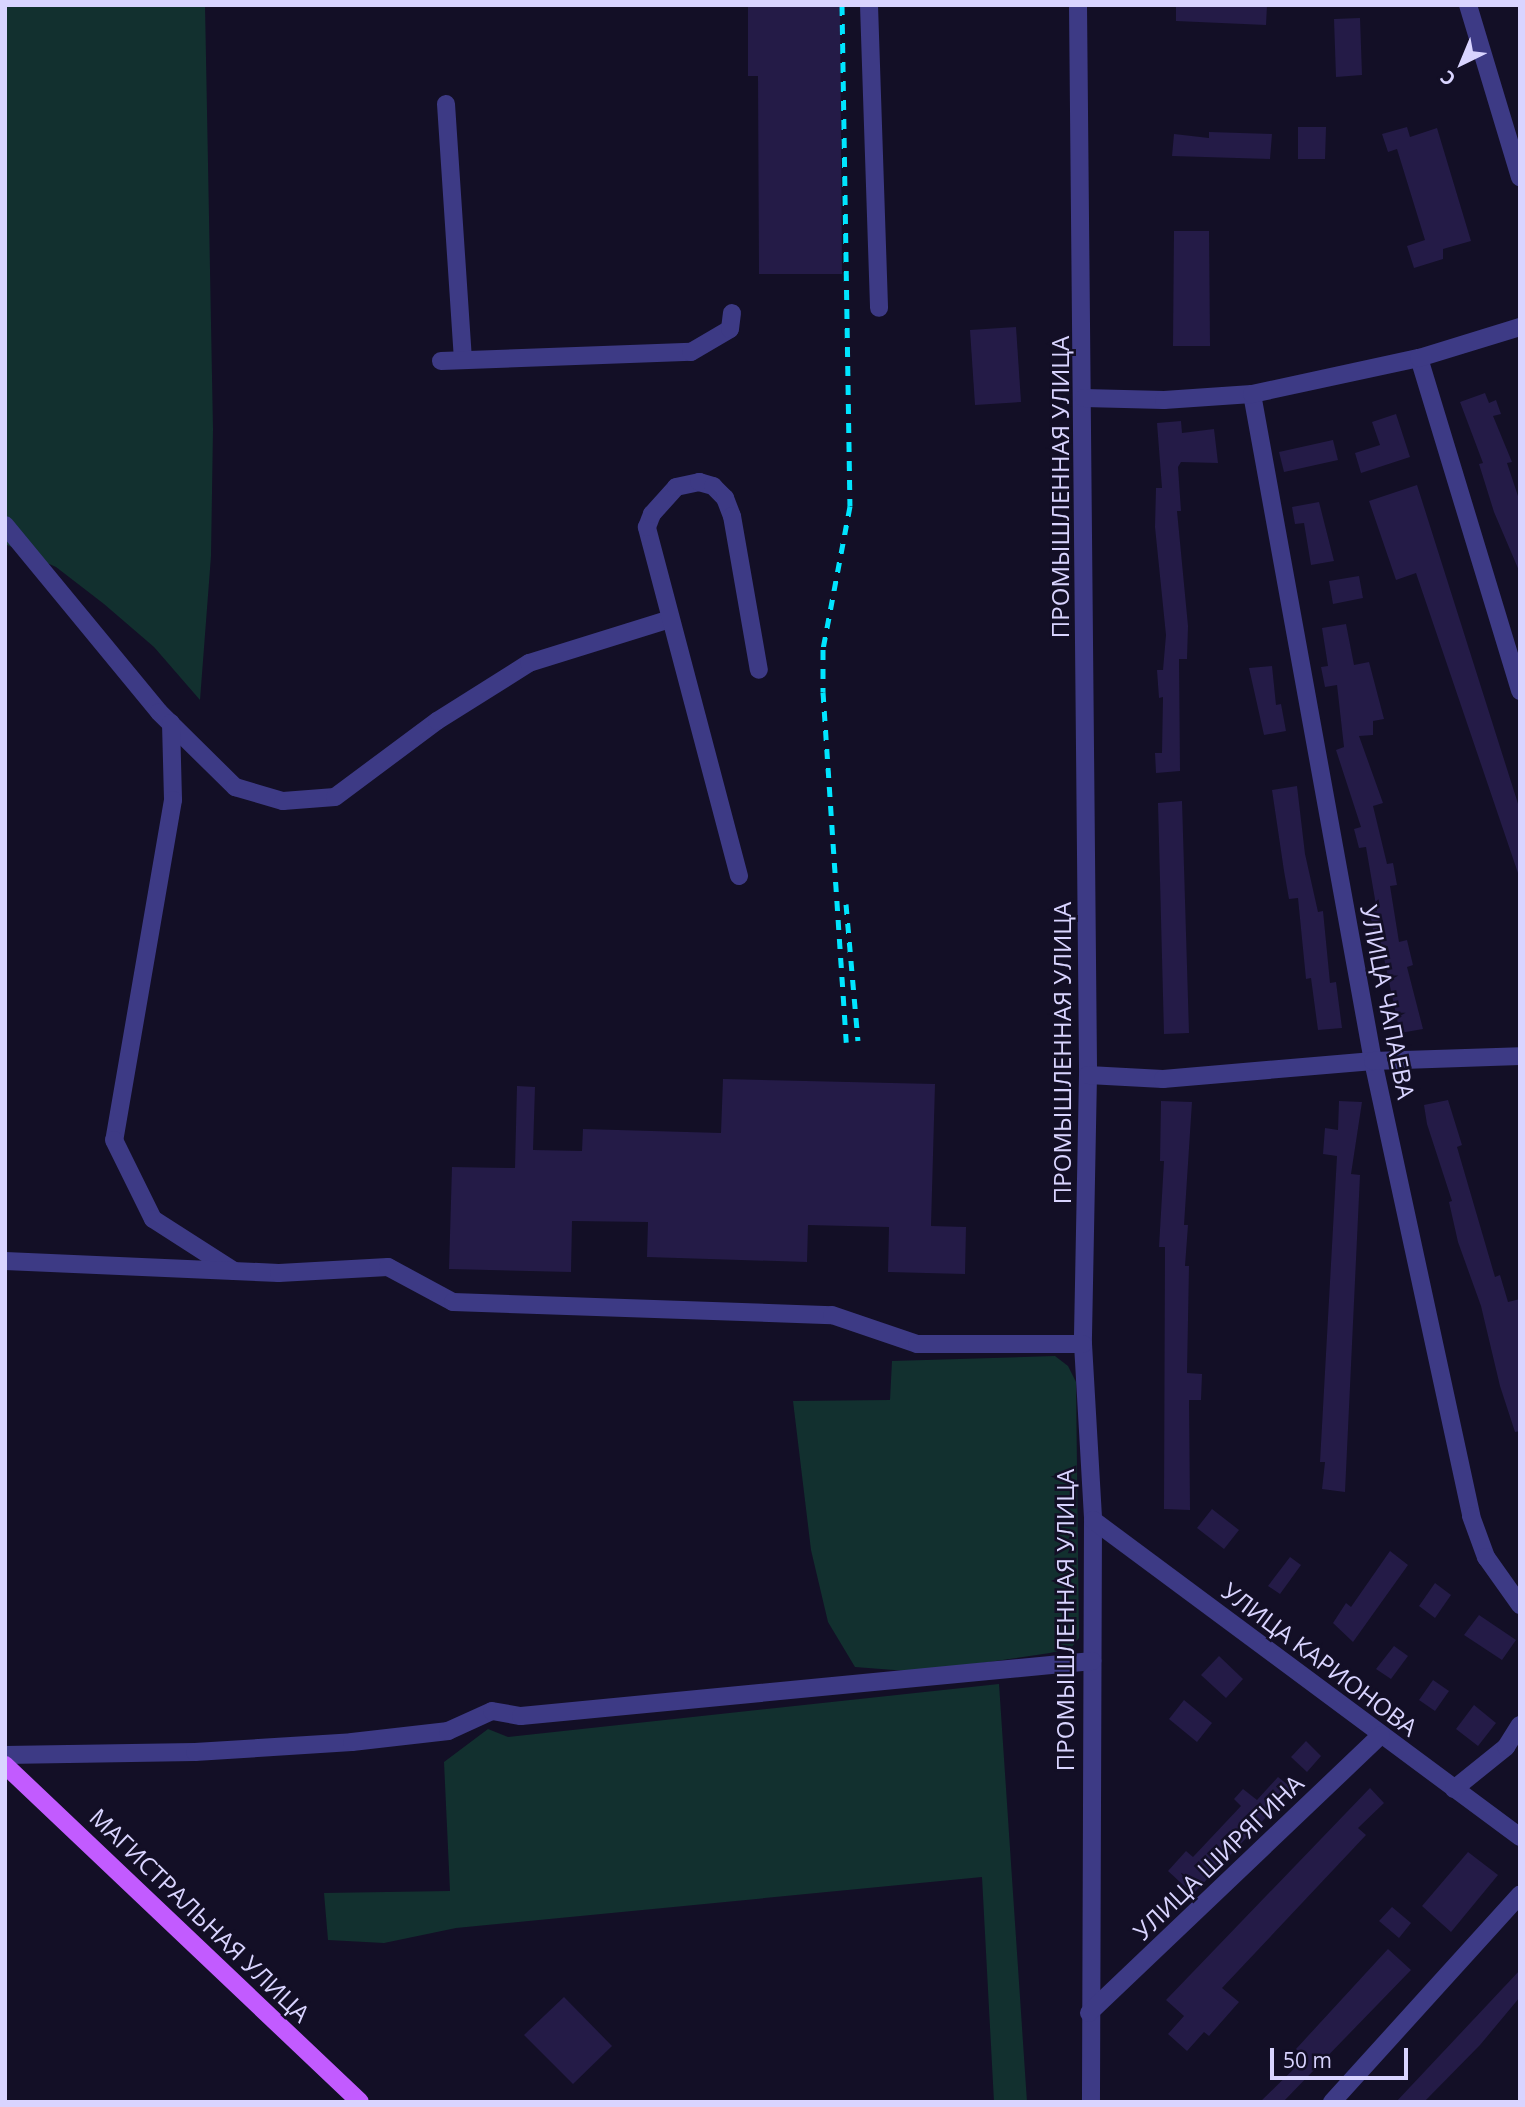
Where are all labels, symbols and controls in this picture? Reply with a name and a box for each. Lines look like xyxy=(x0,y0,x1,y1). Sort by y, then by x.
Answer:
north arrow xyxy=(1427,28,1497,98)
text: С xyxy=(1434,65,1461,92)
street label: ПРОМЫШЛЕННАЯ УЛИЦА xyxy=(1046,336,1074,638)
street label: ПРОМЫШЛЕННАЯ УЛИЦА xyxy=(1048,902,1076,1204)
street label: УЛИЦА ЧАПАЕВА xyxy=(1355,902,1421,1102)
street label: ПРОМЫШЛЕННАЯ УЛИЦА xyxy=(1051,1469,1079,1771)
street label: УЛИЦА КАРИОНОВА xyxy=(1217,1576,1423,1742)
street label: УЛИЦА ШИРЯГИНА xyxy=(1127,1768,1309,1946)
street label: МАГИСТРАЛЬНАЯ УЛИЦА xyxy=(84,1802,316,2028)
scale bar xyxy=(1273,2034,1411,2078)
text: 50 m xyxy=(1283,2046,1332,2074)

